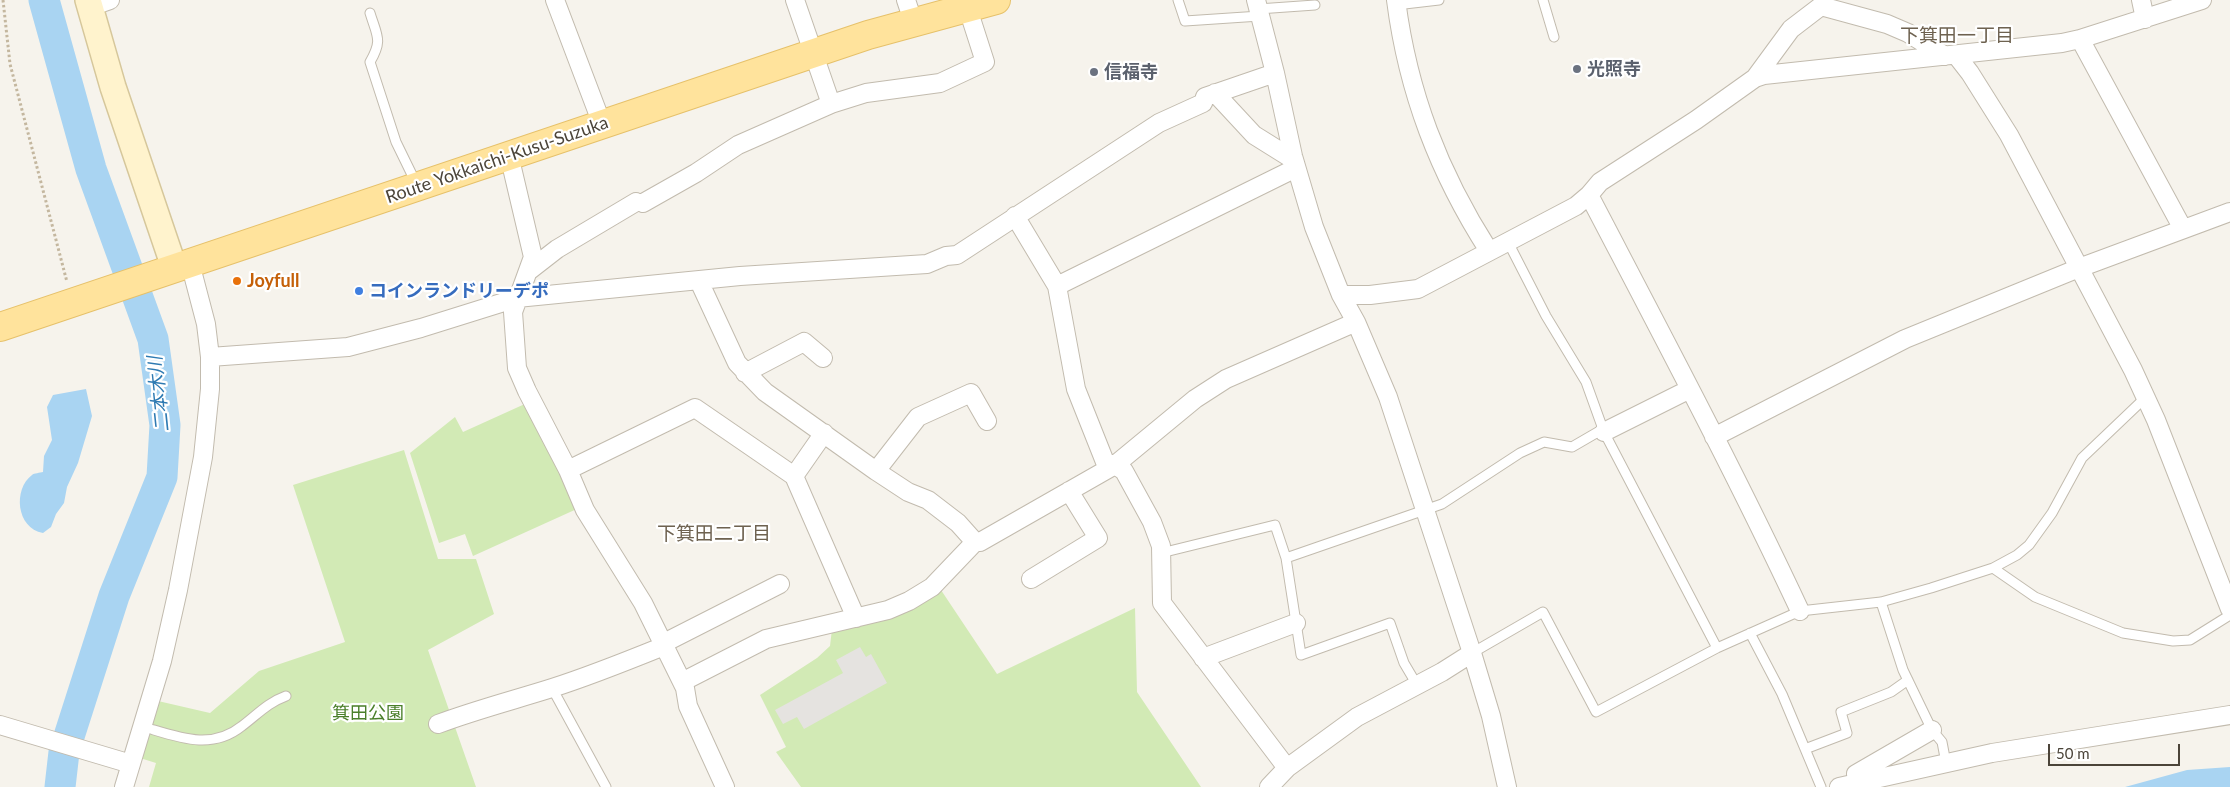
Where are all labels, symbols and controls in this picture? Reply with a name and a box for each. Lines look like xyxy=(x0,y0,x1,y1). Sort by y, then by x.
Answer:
district label: 下箕田一丁目 xyxy=(1900,25,2014,47)
place label: 光照寺 xyxy=(1587,58,1641,80)
place label: 信福寺 xyxy=(1104,61,1158,83)
marker: 光照寺 xyxy=(1571,63,1583,75)
marker: 信福寺 xyxy=(1088,66,1100,78)
street label: Route Yokkaichi-Kusu-Suzuka xyxy=(383,112,611,208)
place label: Joyfull xyxy=(247,270,299,292)
marker: Joyfull xyxy=(231,275,243,287)
place label: コインランドリーデポ xyxy=(369,280,549,302)
marker: コインランドリーデポ xyxy=(353,285,365,297)
water label: 二本木川 xyxy=(144,355,174,433)
district label: 下箕田二丁目 xyxy=(657,523,771,545)
park label: 箕田公園 xyxy=(332,702,404,724)
scale bar xyxy=(2050,734,2182,766)
text: 50 m xyxy=(2056,744,2090,762)

